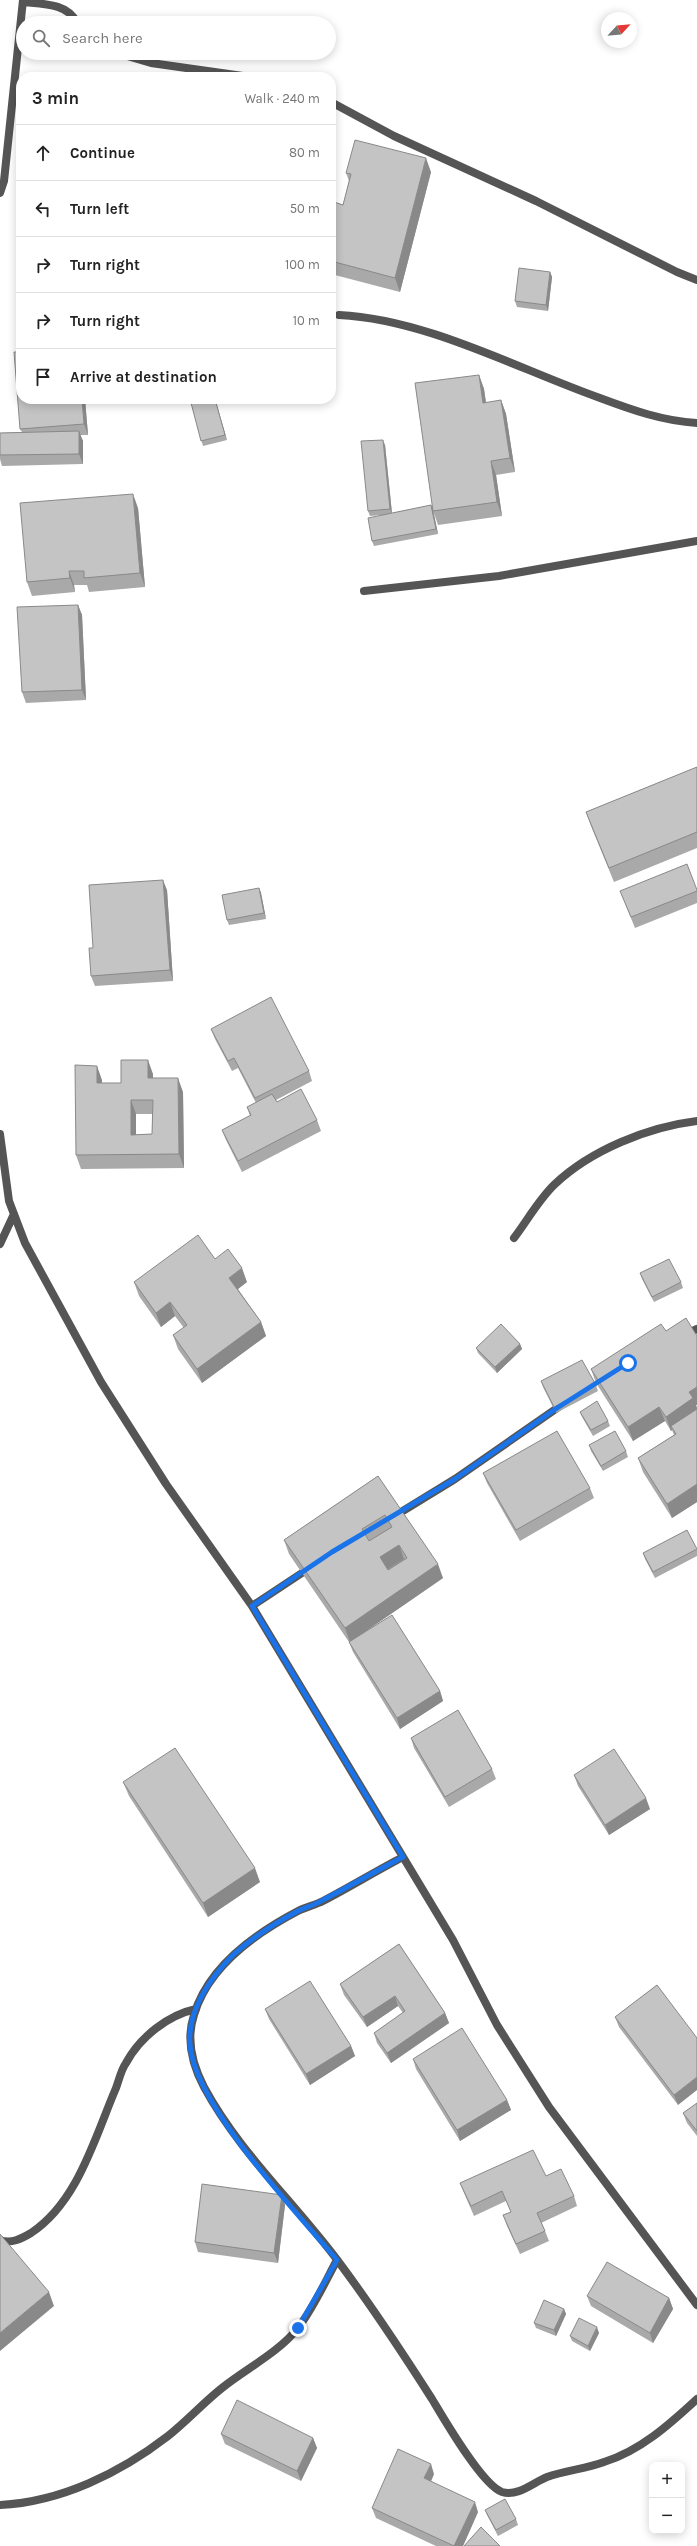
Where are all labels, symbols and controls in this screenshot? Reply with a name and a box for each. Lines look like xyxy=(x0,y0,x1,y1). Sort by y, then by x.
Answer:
north arrow xyxy=(601,12,637,48)
search box xyxy=(16,16,336,60)
icon: search xyxy=(30,27,52,49)
text: Search here xyxy=(62,29,143,47)
text: 3 min xyxy=(32,88,79,108)
text: Walk · 240 m xyxy=(244,91,320,106)
icon: ahead xyxy=(32,142,54,164)
text: Continue xyxy=(70,144,135,162)
text: 80 m xyxy=(289,145,320,160)
icon: left xyxy=(32,198,54,220)
text: Turn left xyxy=(70,200,129,218)
text: 50 m xyxy=(290,201,320,216)
icon: right xyxy=(32,254,54,276)
text: Turn right xyxy=(70,256,140,274)
text: 100 m xyxy=(285,257,320,272)
icon: right xyxy=(32,310,54,332)
text: Turn right xyxy=(70,312,140,330)
text: 10 m xyxy=(293,313,320,328)
icon: arrive xyxy=(32,366,54,388)
text: Arrive at destination xyxy=(70,368,217,386)
route start xyxy=(619,1354,637,1372)
route end xyxy=(289,2319,307,2337)
map controls xyxy=(649,2462,685,2534)
button: + xyxy=(649,2462,685,2498)
button: − xyxy=(649,2498,685,2534)

